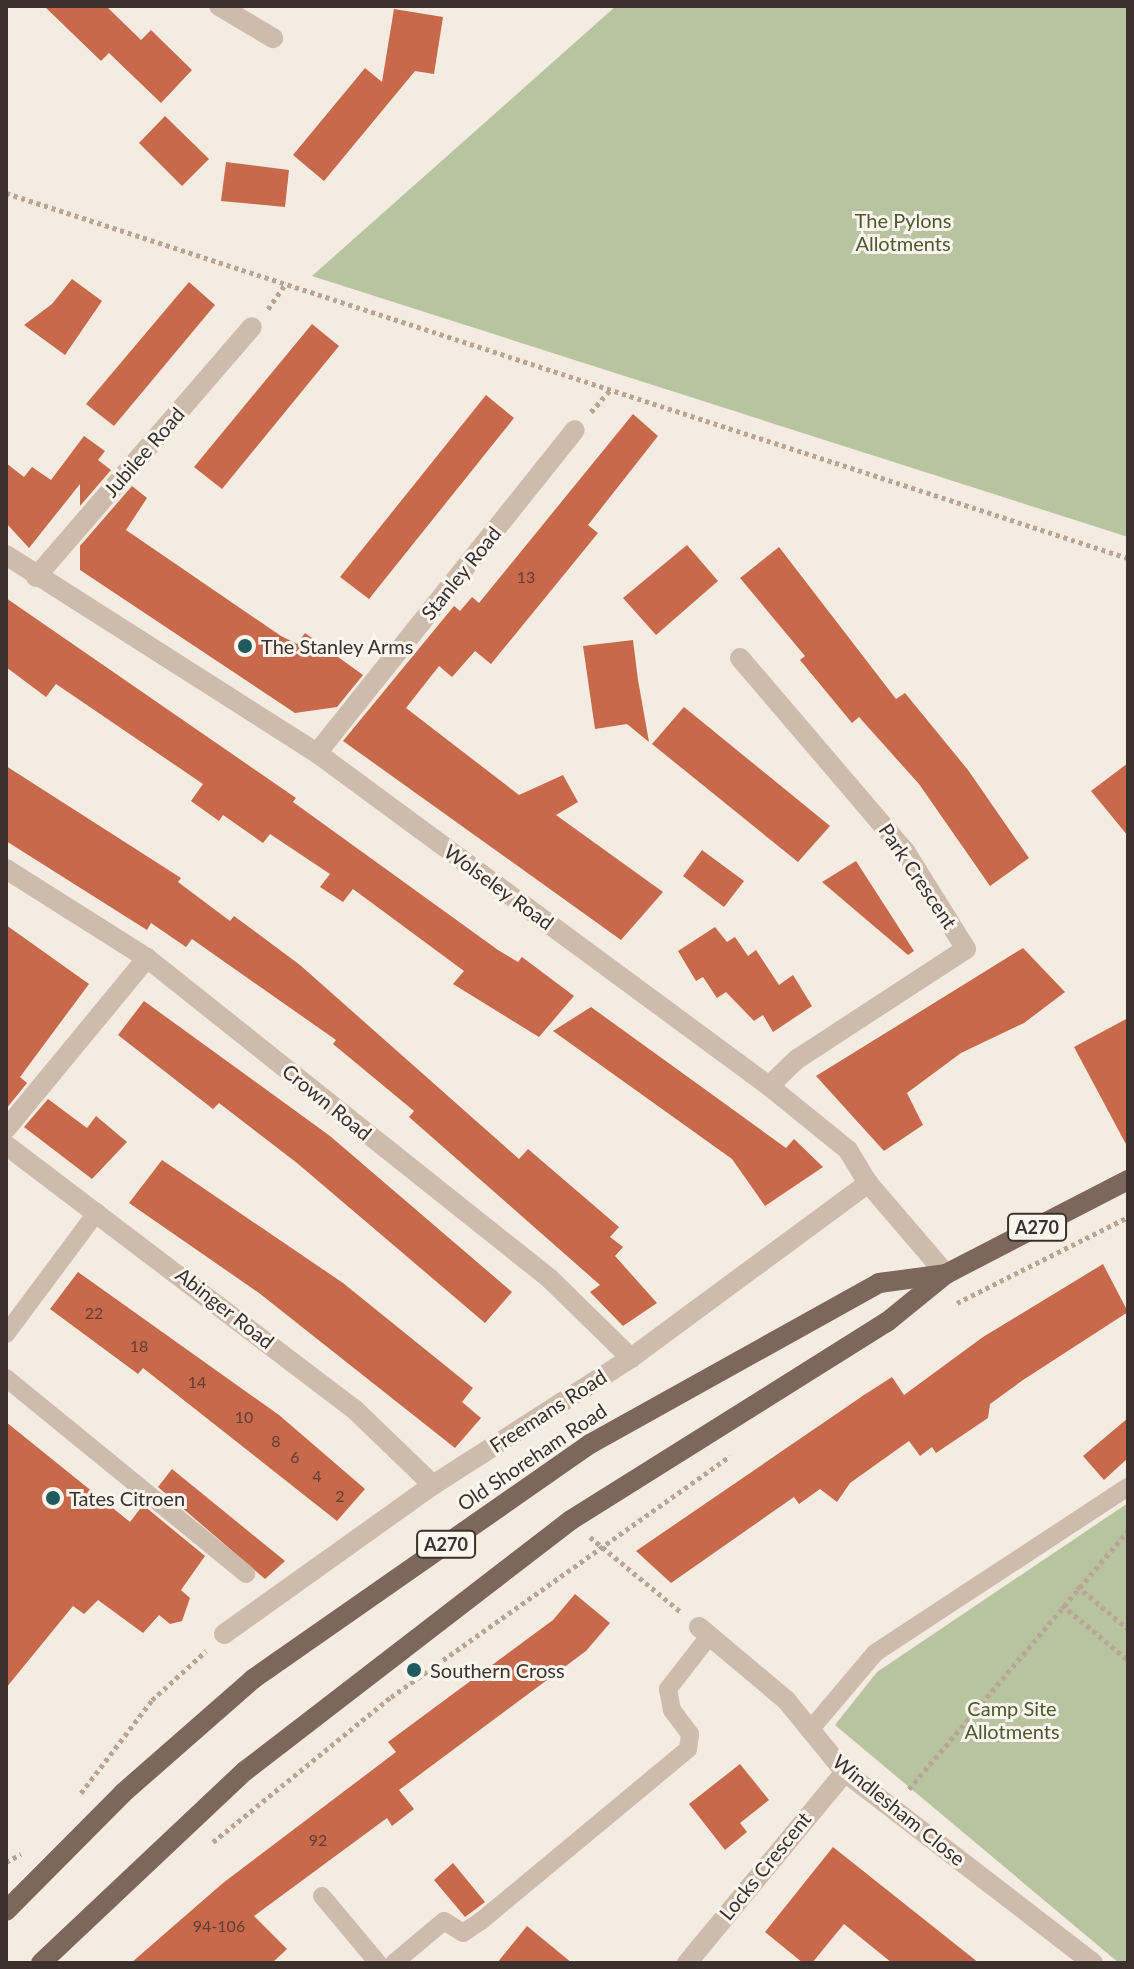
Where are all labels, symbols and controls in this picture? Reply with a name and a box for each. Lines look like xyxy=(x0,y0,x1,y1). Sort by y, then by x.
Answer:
park label: The Pylons Allotments xyxy=(855,208,951,255)
street label: Jubilee Road xyxy=(99,402,189,502)
street label: Stanley Road xyxy=(416,521,506,625)
house number: 13 xyxy=(517,567,535,587)
place label: The Stanley Arms xyxy=(261,634,414,658)
marker: The Stanley Arms xyxy=(236,637,254,655)
street label: Park Crescent xyxy=(874,819,962,933)
street label: Wolseley Road xyxy=(439,839,559,935)
street label: Crown Road xyxy=(278,1059,376,1145)
road number: A270 xyxy=(1007,1213,1067,1241)
street label: Abinger Road xyxy=(171,1262,279,1354)
house number: 22 xyxy=(85,1303,103,1323)
house number: 18 xyxy=(130,1336,148,1356)
street label: Freemans Road xyxy=(485,1364,611,1458)
house number: 14 xyxy=(188,1372,206,1392)
street label: Old Shoreham Road xyxy=(453,1398,611,1516)
house number: 10 xyxy=(235,1407,253,1427)
house number: 8 xyxy=(271,1431,281,1451)
house number: 6 xyxy=(290,1447,300,1467)
house number: 4 xyxy=(312,1466,322,1486)
place label: Tates Citroen xyxy=(69,1486,185,1510)
house number: 2 xyxy=(335,1486,345,1506)
marker: Tates Citroen xyxy=(44,1489,62,1507)
road number: A270 xyxy=(416,1530,476,1558)
place label: Southern Cross xyxy=(430,1658,565,1682)
marker: Southern Cross xyxy=(405,1661,423,1679)
park label: Camp Site Allotments xyxy=(964,1697,1060,1744)
street label: Windlesham Close xyxy=(828,1749,970,1871)
street label: Locks Crescent xyxy=(714,1807,816,1925)
house number: 92 xyxy=(309,1830,327,1850)
house number: 94-106 xyxy=(193,1916,245,1936)

